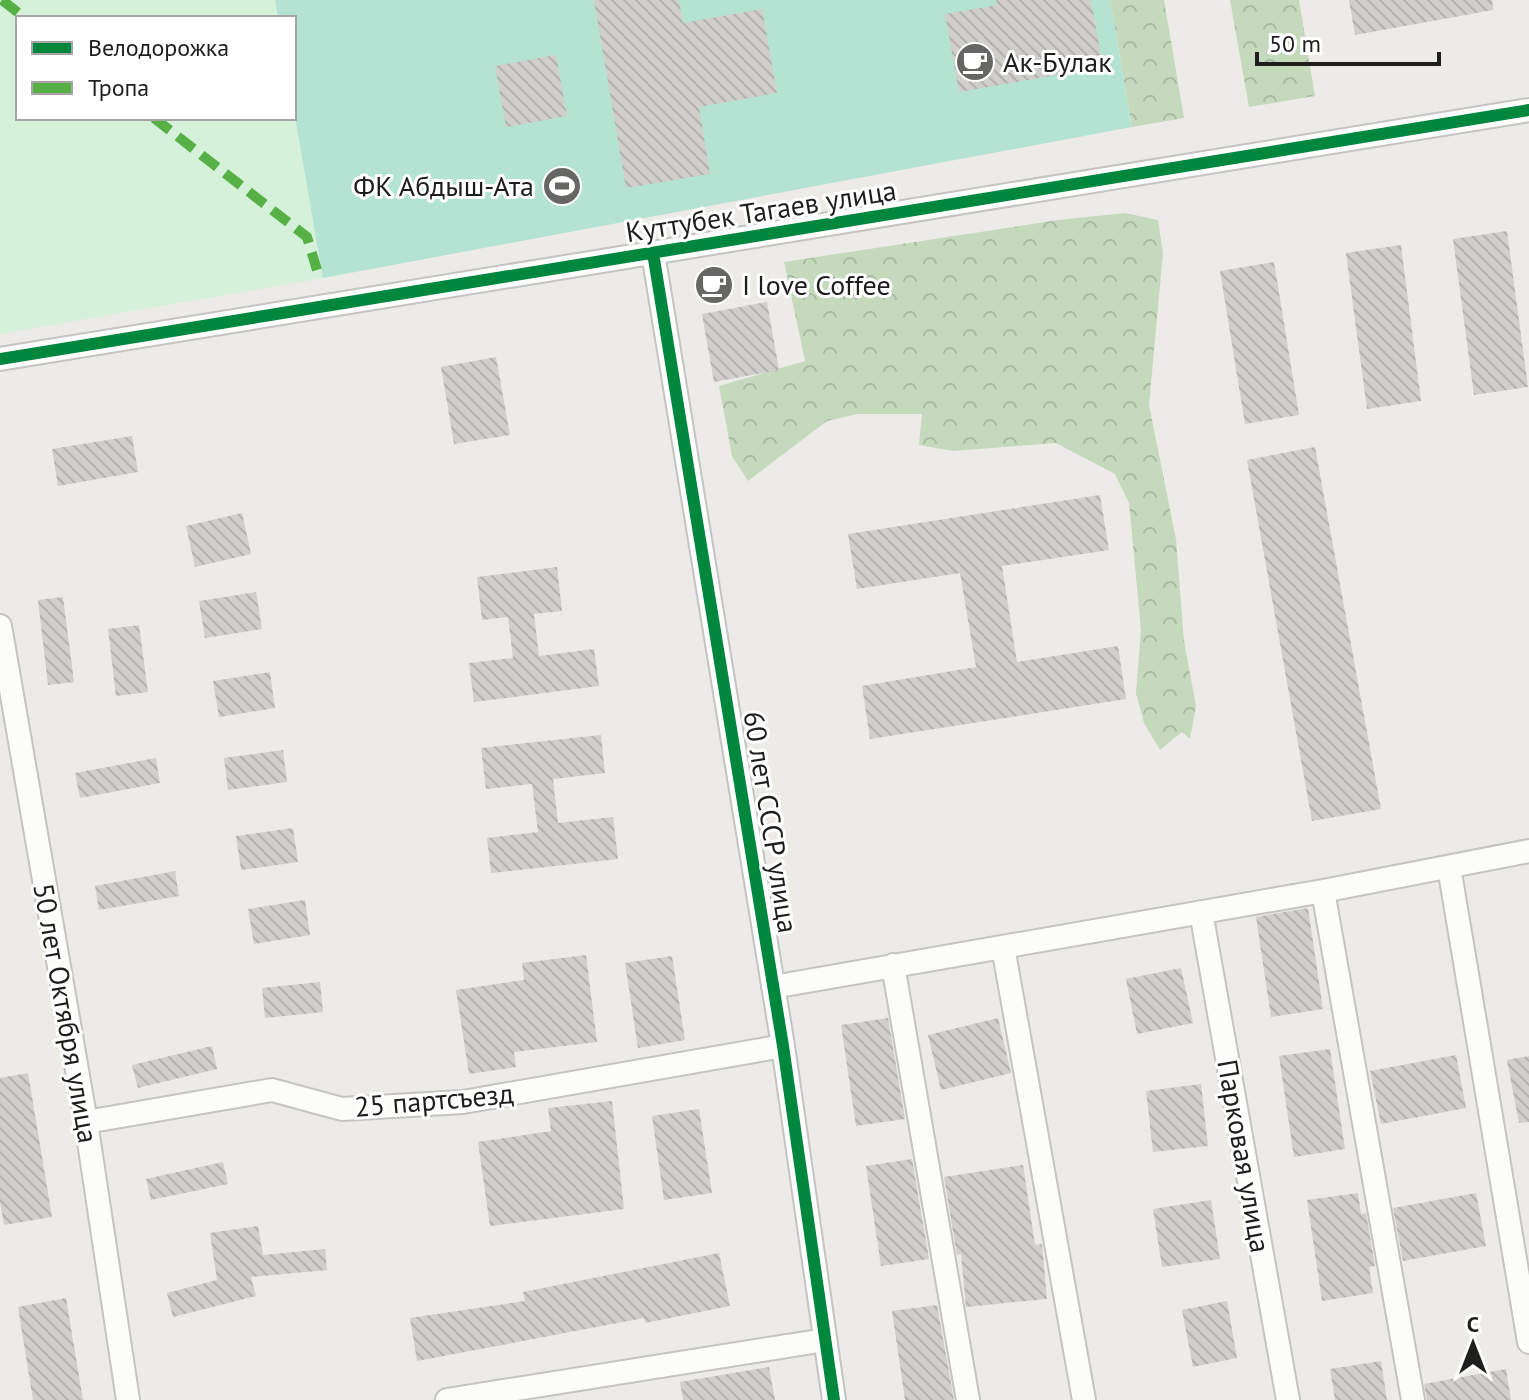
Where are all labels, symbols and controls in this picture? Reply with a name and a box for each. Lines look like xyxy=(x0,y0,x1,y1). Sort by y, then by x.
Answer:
legend xyxy=(16,16,296,120)
scale bar xyxy=(1257,16,1439,66)
text: 50 m xyxy=(1269,28,1321,59)
text: Велодорожка xyxy=(88,32,229,63)
cafe icon: Ак-Булак xyxy=(954,41,996,83)
place label: Ак-Булак xyxy=(1003,43,1112,80)
text: Тропа xyxy=(88,72,149,103)
sports icon: ФК Абдыш-Ата xyxy=(541,165,583,207)
place label: ФК Абдыш-Ата xyxy=(353,167,534,204)
street label: Куттубек Тагаев улица xyxy=(623,171,899,250)
cafe icon: I love Coffee xyxy=(693,264,735,306)
place label: I love Coffee xyxy=(742,266,891,303)
street label: 60 лет СССР улица xyxy=(736,708,807,935)
street label: 50 лет Октября улица xyxy=(25,880,108,1146)
street label: Парковая улица xyxy=(1209,1056,1280,1255)
street label: 25 партсъезд xyxy=(353,1074,515,1125)
north arrow xyxy=(1433,1304,1513,1384)
text: С xyxy=(1467,1310,1479,1338)

